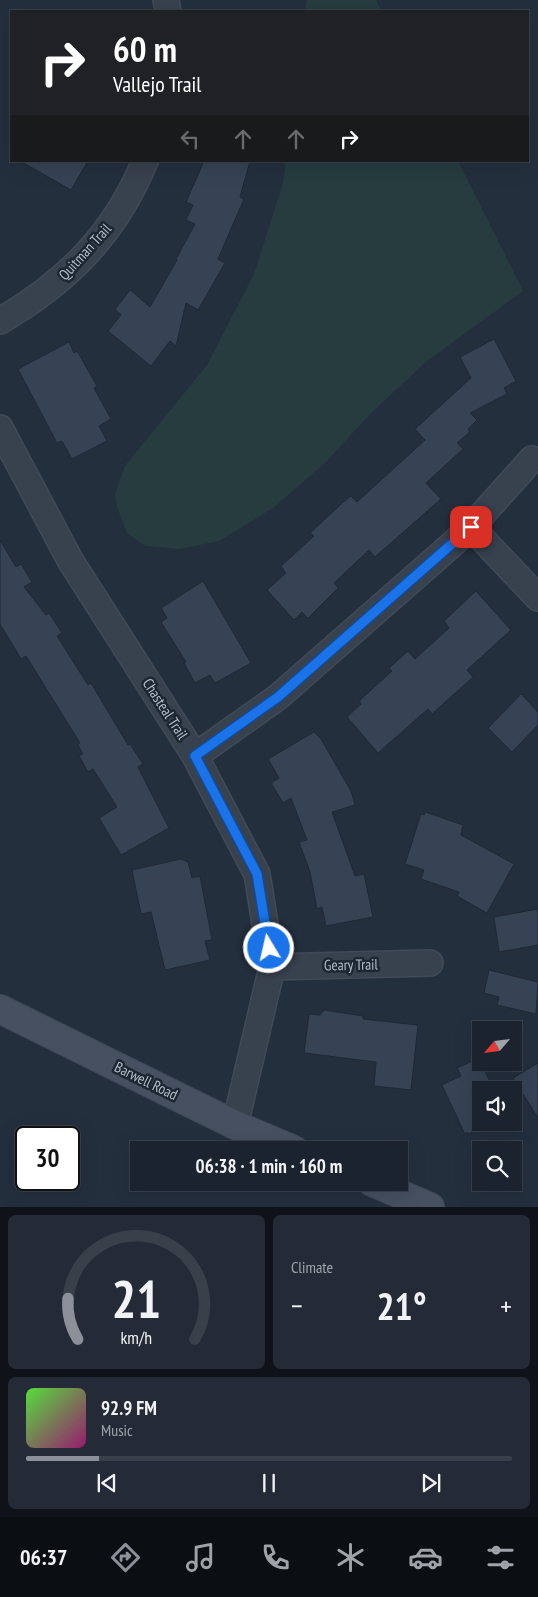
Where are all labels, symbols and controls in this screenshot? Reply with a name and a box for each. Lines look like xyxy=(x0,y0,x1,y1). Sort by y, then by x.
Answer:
text: 60 m xyxy=(113,26,177,72)
icon: right xyxy=(30,30,95,95)
text: Vallejo Trail xyxy=(113,70,201,98)
icon: left xyxy=(176,125,204,153)
icon: ahead xyxy=(229,125,257,153)
icon: ahead xyxy=(282,125,310,153)
icon: right xyxy=(335,125,363,153)
street label: Quitman Trail xyxy=(54,219,115,284)
pin xyxy=(450,506,492,548)
icon: arrive xyxy=(457,513,485,541)
street label: Chasteal Trail xyxy=(139,674,193,743)
position arrow xyxy=(242,921,294,973)
street label: Geary Trail xyxy=(324,955,379,974)
north arrow xyxy=(472,1021,522,1071)
map controls xyxy=(472,1021,522,1191)
street label: Barwell Road xyxy=(112,1057,181,1104)
button: sound xyxy=(472,1081,522,1131)
speed limit sign: 30 xyxy=(15,1126,80,1191)
button: search xyxy=(472,1141,522,1191)
text: 06:38 · 1 min · 160 m xyxy=(196,1154,342,1178)
text: Climate xyxy=(291,1257,333,1277)
text: 21 xyxy=(112,1265,161,1332)
text: 21° xyxy=(376,1281,427,1330)
text: − xyxy=(291,1287,303,1324)
text: + xyxy=(500,1287,512,1324)
text: km/h xyxy=(121,1326,152,1349)
text: 92.9 FM xyxy=(101,1396,157,1420)
text: Music xyxy=(101,1420,133,1440)
icon: previous xyxy=(93,1469,121,1497)
icon: pause xyxy=(255,1469,283,1497)
icon: next xyxy=(417,1469,445,1497)
icon: directions xyxy=(108,1540,143,1575)
icon: music xyxy=(183,1540,218,1575)
icon: phone xyxy=(258,1540,293,1575)
icon: climate xyxy=(333,1540,368,1575)
icon: car xyxy=(408,1540,443,1575)
icon: filters xyxy=(483,1540,518,1575)
text: 06:37 xyxy=(20,1543,68,1571)

